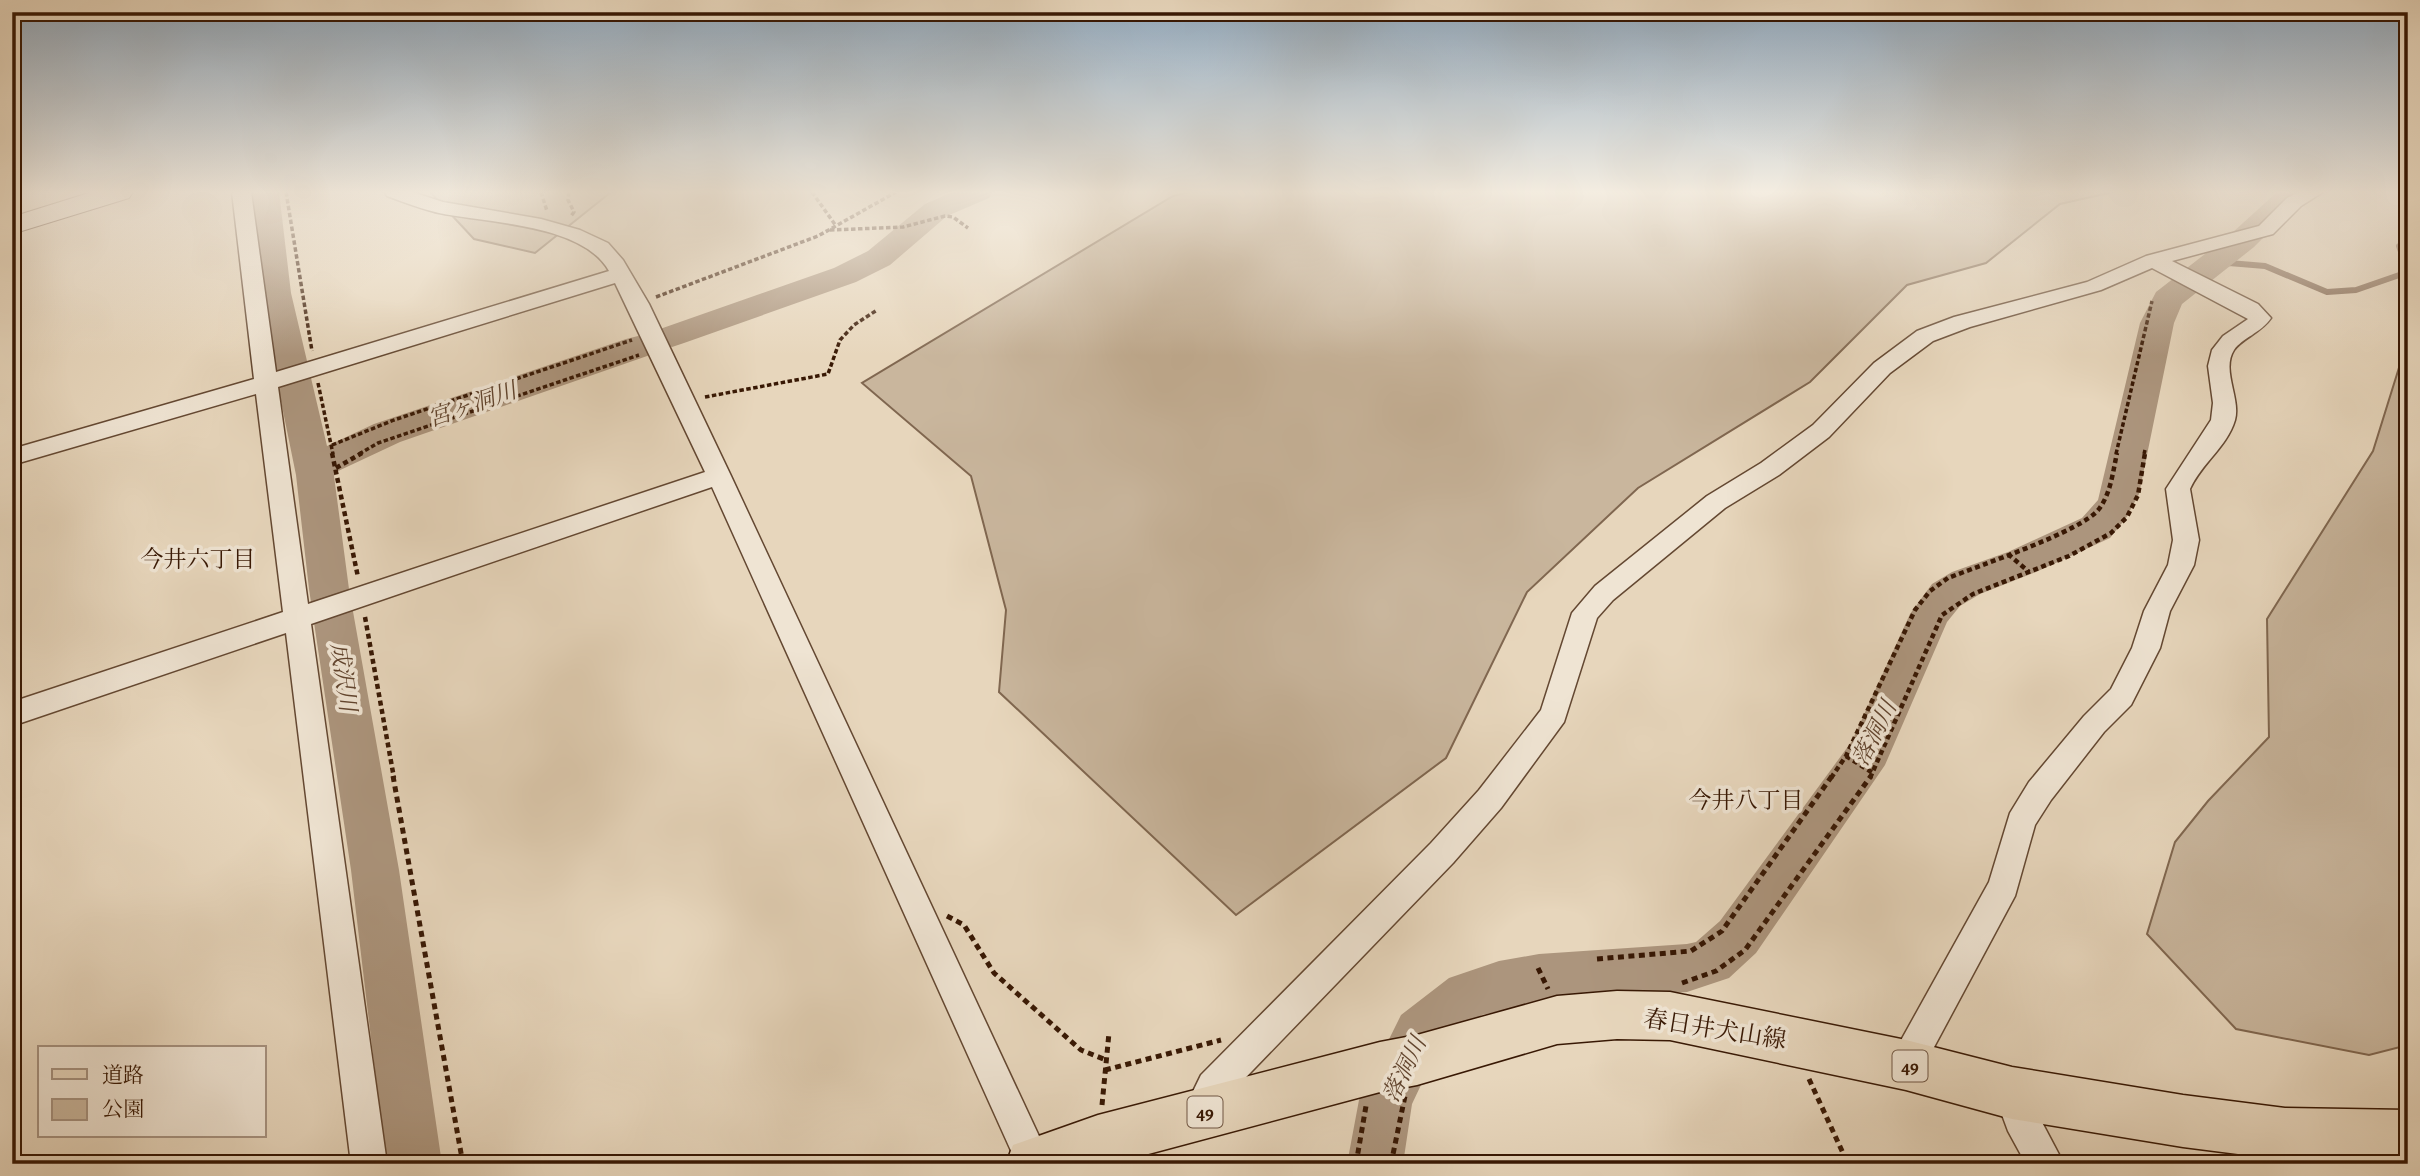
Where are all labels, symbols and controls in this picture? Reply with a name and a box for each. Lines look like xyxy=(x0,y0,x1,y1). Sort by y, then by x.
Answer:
water label: 宮ヶ洞川 xyxy=(424,374,524,434)
district label: 今井六丁目 xyxy=(141,544,256,575)
water label: 成沢川 xyxy=(323,641,364,716)
water label: 落洞川 xyxy=(1845,693,1905,771)
district label: 今井八丁目 xyxy=(1689,785,1804,816)
street label: 春日井犬山線 xyxy=(1641,1002,1789,1056)
water label: 落洞川 xyxy=(1375,1029,1435,1107)
legend xyxy=(38,1046,266,1138)
road number: 49 xyxy=(1892,1050,1927,1082)
text: 道路 xyxy=(102,1061,144,1089)
text: 公園 xyxy=(102,1095,144,1123)
road number: 49 xyxy=(1188,1096,1222,1128)

